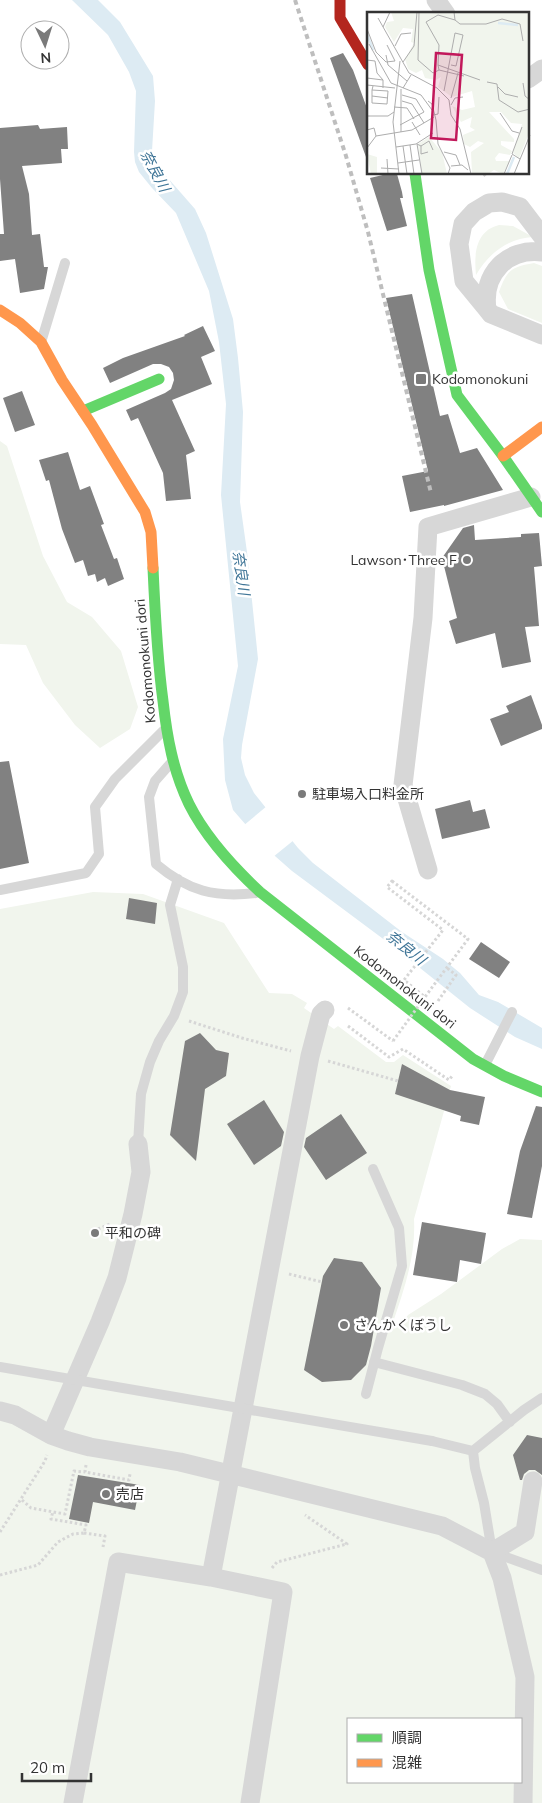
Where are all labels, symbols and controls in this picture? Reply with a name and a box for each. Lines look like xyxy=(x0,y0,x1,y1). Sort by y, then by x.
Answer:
inset map xyxy=(367,12,530,175)
north arrow xyxy=(20,20,70,70)
text: N xyxy=(40,49,52,67)
water label: 奈良川 xyxy=(136,146,175,197)
place label: Kodomonokuni xyxy=(432,370,528,388)
marker: Kodomonokuni xyxy=(414,372,428,386)
water label: 奈良川 xyxy=(229,549,254,599)
place label: Lawson･Three F xyxy=(350,551,457,569)
marker: Lawson･Three F xyxy=(461,554,473,566)
street label: Kodomonokuni dori xyxy=(131,598,159,724)
place label: 駐車場入口料金所 xyxy=(312,785,424,803)
marker: 駐車場入口料金所 xyxy=(296,788,308,800)
water label: 奈良川 xyxy=(383,926,431,970)
street label: Kodomonokuni dori xyxy=(350,941,460,1033)
place label: 平和の碑 xyxy=(105,1224,161,1242)
marker: 平和の碑 xyxy=(89,1227,101,1239)
place label: さんかくぼうし xyxy=(354,1316,452,1334)
marker: さんかくぼうし xyxy=(338,1319,350,1331)
place label: 売店 xyxy=(116,1485,144,1503)
marker: 売店 xyxy=(100,1488,112,1500)
legend xyxy=(347,1718,522,1783)
text: 順調 xyxy=(392,1728,422,1747)
scale bar xyxy=(22,1750,91,1782)
text: 混雑 xyxy=(392,1753,422,1772)
text: 20 m xyxy=(30,1758,65,1777)

